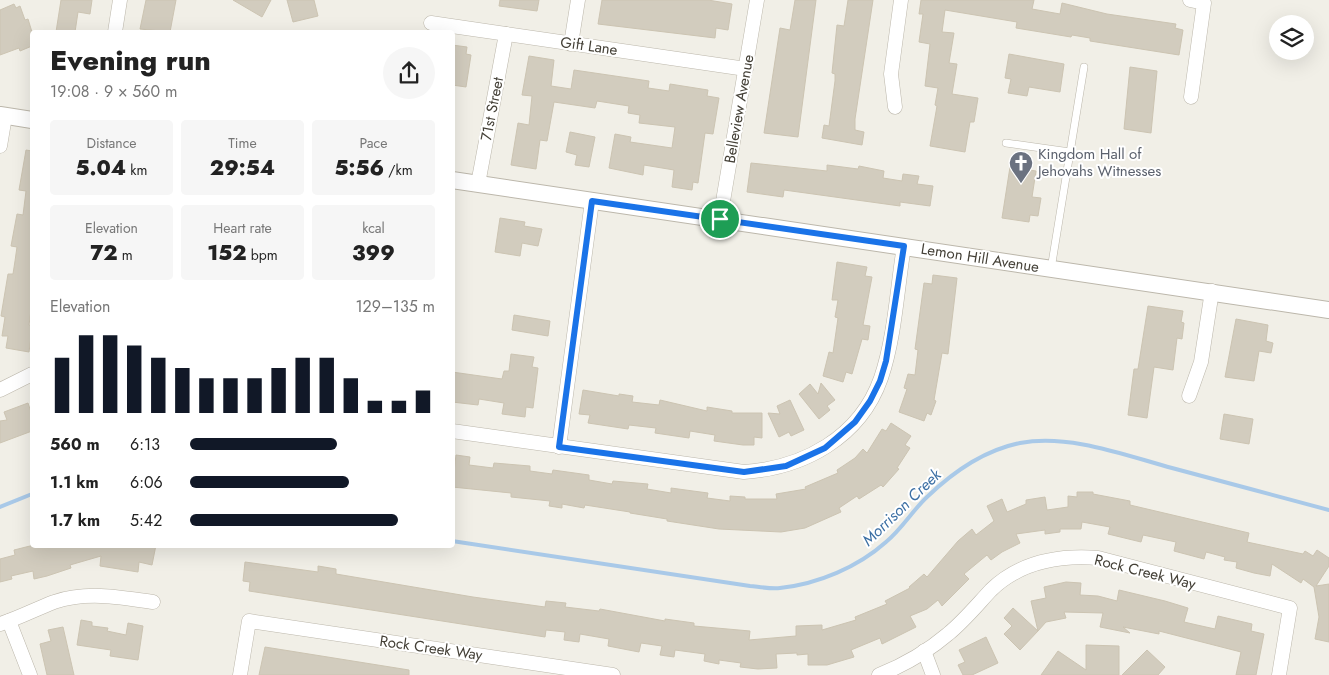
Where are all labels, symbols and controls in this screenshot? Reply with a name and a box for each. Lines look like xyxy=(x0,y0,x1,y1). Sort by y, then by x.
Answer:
map controls xyxy=(1269,15,1314,60)
button: layers xyxy=(1269,15,1314,60)
street label: Gift Lane xyxy=(559,31,619,61)
text: Evening run xyxy=(50,40,211,81)
button: share xyxy=(383,47,435,99)
street label: Belleview Avenue xyxy=(719,53,759,165)
street label: 71st Street xyxy=(475,75,509,143)
text: 19:08 · 9 × 560 m xyxy=(50,80,177,103)
text: Distance xyxy=(86,133,137,153)
text: Time xyxy=(228,133,257,153)
text: Pace xyxy=(360,133,387,153)
place label: Kingdom Hall of Jehovahs Witnesses xyxy=(1036,143,1161,182)
church icon: Kingdom Hall of Jehovahs Witnesses xyxy=(1008,150,1034,184)
text: 5.04 xyxy=(76,153,126,183)
text: 29:54 xyxy=(210,153,275,183)
text: 5:56 xyxy=(334,153,384,183)
text: km xyxy=(126,160,147,180)
text: /km xyxy=(384,160,413,180)
pin xyxy=(699,198,741,240)
icon: arrive xyxy=(706,205,734,233)
text: Elevation xyxy=(85,218,138,238)
text: Heart rate xyxy=(213,218,272,238)
text: kcal xyxy=(362,218,385,238)
text: 72 xyxy=(90,238,118,268)
text: 152 xyxy=(207,238,247,268)
text: 399 xyxy=(352,238,395,268)
street label: Lemon Hill Avenue xyxy=(919,238,1041,278)
text: m xyxy=(118,245,133,265)
text: bpm xyxy=(247,245,278,265)
text: Elevation xyxy=(50,295,110,318)
text: 129–135 m xyxy=(355,295,435,318)
text: 560 m xyxy=(50,433,100,456)
text: 6:13 xyxy=(130,433,160,456)
water label: Morrison Creek xyxy=(857,463,947,551)
text: 1.1 km xyxy=(50,471,99,494)
text: 6:06 xyxy=(130,471,163,494)
text: 1.7 km xyxy=(50,509,100,532)
text: 5:42 xyxy=(130,509,162,532)
street label: Rock Creek Way xyxy=(1092,549,1198,595)
street label: Rock Creek Way xyxy=(378,630,484,666)

